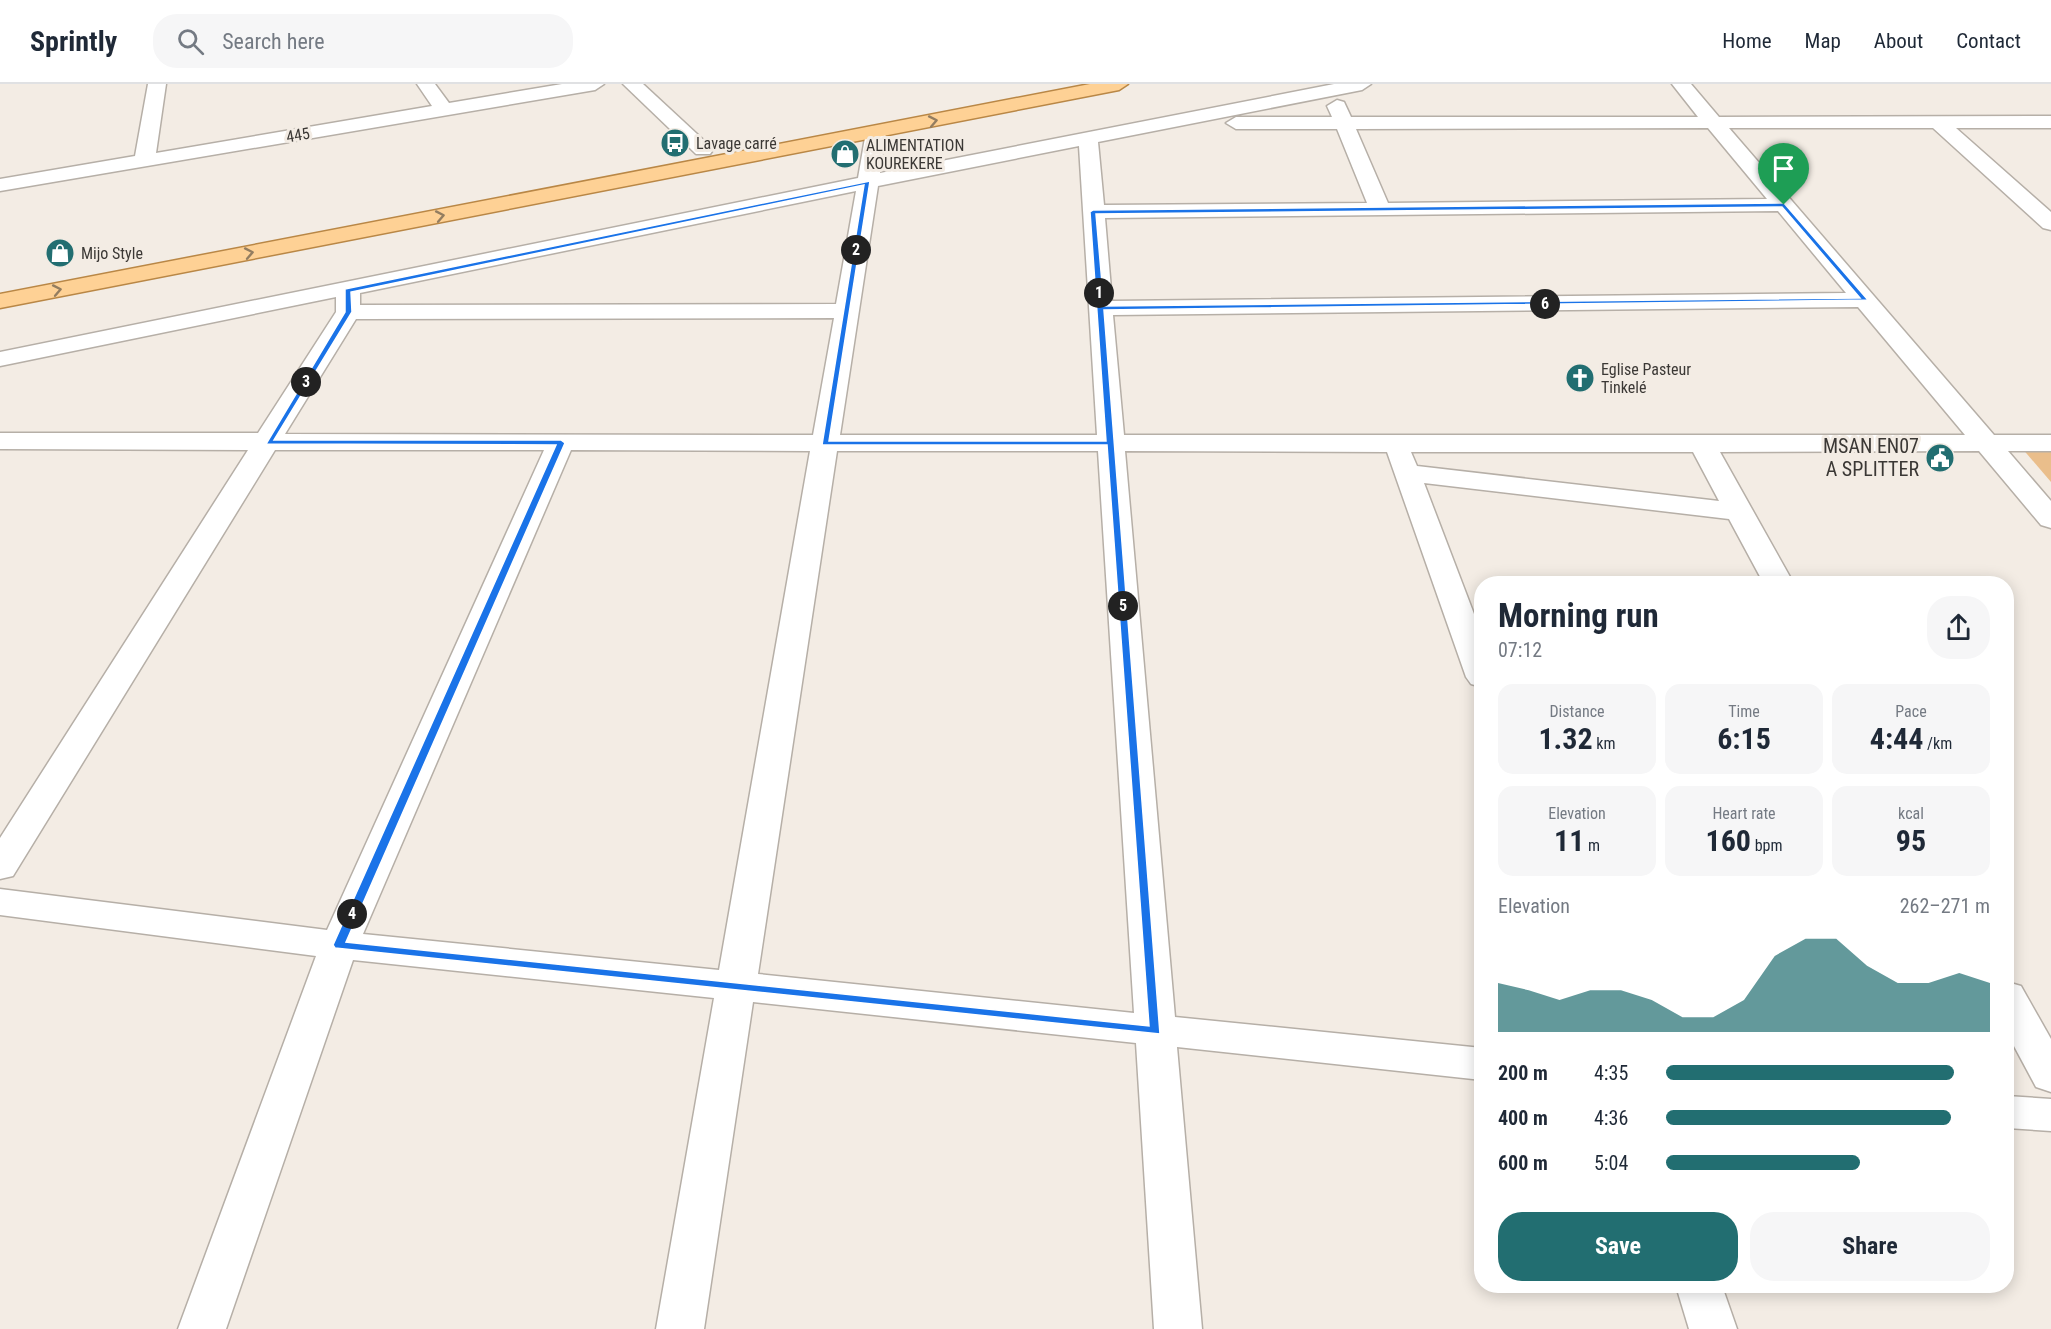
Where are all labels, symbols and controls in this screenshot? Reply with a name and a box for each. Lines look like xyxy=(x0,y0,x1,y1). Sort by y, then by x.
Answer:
search box xyxy=(153,14,573,68)
text: Sprintly xyxy=(30,25,117,58)
icon: search xyxy=(174,25,207,58)
text: Search here xyxy=(222,29,325,54)
text: Home xyxy=(1722,29,1772,53)
text: Map xyxy=(1805,29,1841,53)
text: About xyxy=(1874,29,1923,53)
text: Contact xyxy=(1956,29,2021,53)
one-way arrow xyxy=(928,115,938,128)
street label: 445 xyxy=(285,124,311,146)
bus stop icon: Lavage carré xyxy=(659,127,691,159)
place label: Lavage carré xyxy=(696,134,777,153)
place label: ALIMENTATION KOUREKERE xyxy=(866,136,964,173)
shop icon: ALIMENTATION KOUREKERE xyxy=(829,138,861,170)
pin xyxy=(1758,143,1809,205)
icon: arrive xyxy=(1767,152,1800,185)
one-way arrow xyxy=(435,210,445,223)
pin: 2 xyxy=(841,235,871,265)
shop icon: Mijo Style xyxy=(44,237,76,269)
text: 2 xyxy=(852,240,860,259)
place label: Mijo Style xyxy=(81,244,143,263)
one-way arrow xyxy=(244,247,254,260)
pin: 1 xyxy=(1084,278,1114,308)
text: 1 xyxy=(1095,283,1103,302)
one-way arrow xyxy=(52,284,62,297)
pin: 6 xyxy=(1530,289,1560,319)
text: 6 xyxy=(1541,294,1549,313)
place label: Eglise Pasteur Tinkelé xyxy=(1601,360,1691,397)
church icon: Eglise Pasteur Tinkelé xyxy=(1564,362,1596,394)
pin: 3 xyxy=(291,367,321,397)
text: 3 xyxy=(302,372,310,391)
place label: MSAN EN07 A SPLITTER xyxy=(1823,434,1919,481)
public building icon: MSAN EN07 A SPLITTER xyxy=(1924,442,1956,474)
pin: 5 xyxy=(1108,591,1138,621)
text: 5 xyxy=(1119,596,1127,615)
text: Morning run xyxy=(1498,596,1659,635)
button: share xyxy=(1927,596,1990,659)
text: 07:12 xyxy=(1498,638,1542,662)
text: Distance xyxy=(1549,702,1605,721)
text: Time xyxy=(1728,702,1760,721)
text: Pace xyxy=(1895,702,1927,721)
text: 1.32 xyxy=(1538,721,1593,756)
text: 6:15 xyxy=(1717,721,1771,756)
text: 4:44 xyxy=(1870,721,1923,756)
text: km xyxy=(1593,734,1616,753)
text: /km xyxy=(1923,734,1952,753)
text: Elevation xyxy=(1548,804,1606,823)
text: Heart rate xyxy=(1712,804,1776,823)
text: kcal xyxy=(1898,804,1924,823)
text: 11 xyxy=(1554,823,1584,858)
text: 160 xyxy=(1706,823,1751,858)
text: 95 xyxy=(1896,823,1926,858)
text: m xyxy=(1584,836,1600,855)
text: bpm xyxy=(1751,836,1782,855)
text: Elevation xyxy=(1498,894,1570,918)
text: 262–271 m xyxy=(1900,894,1990,918)
pin: 4 xyxy=(337,899,367,929)
text: 4 xyxy=(348,904,356,923)
text: 200 m xyxy=(1498,1061,1548,1085)
text: 4:35 xyxy=(1594,1061,1628,1085)
text: 400 m xyxy=(1498,1106,1548,1130)
text: 4:36 xyxy=(1594,1106,1628,1130)
text: 600 m xyxy=(1498,1151,1548,1175)
text: 5:04 xyxy=(1594,1151,1628,1175)
button: Save xyxy=(1498,1212,1738,1281)
button: Share xyxy=(1750,1212,1990,1281)

